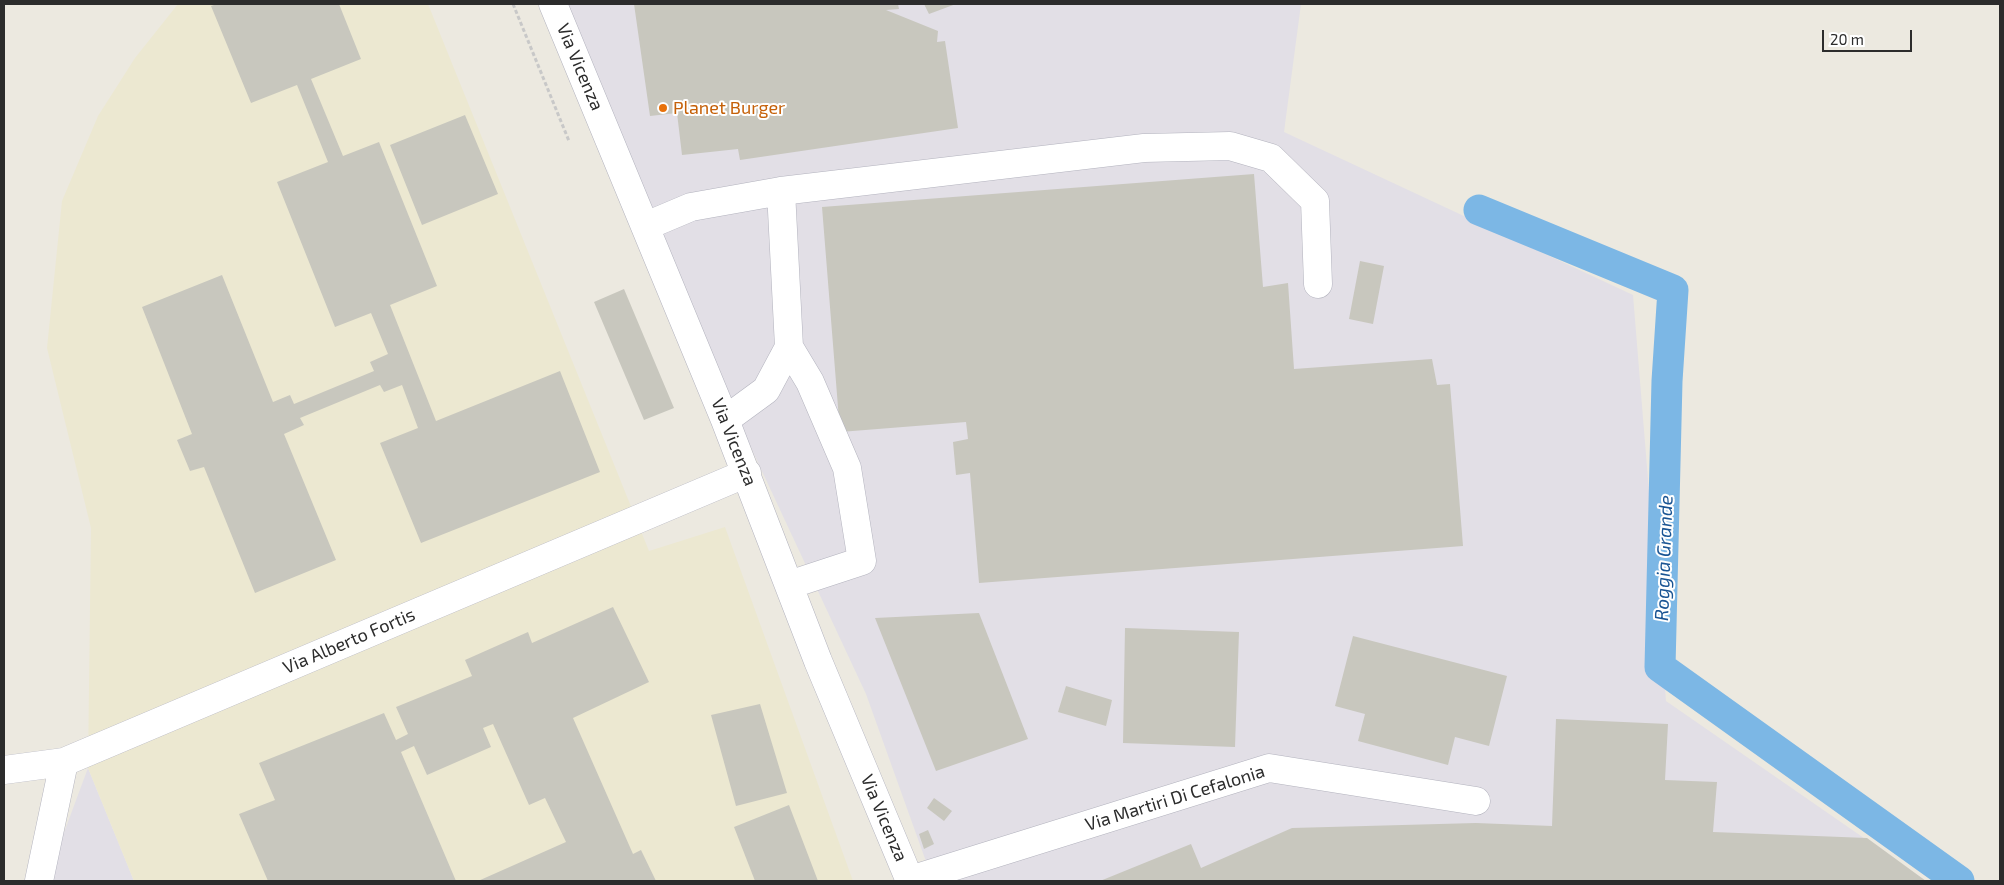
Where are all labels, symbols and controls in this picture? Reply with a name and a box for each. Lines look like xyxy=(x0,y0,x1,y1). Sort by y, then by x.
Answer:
street label: Via Vicenza xyxy=(552,20,608,114)
scale bar xyxy=(1824,20,1914,52)
text: 20 m xyxy=(1830,30,1864,48)
place label: Planet Burger xyxy=(673,97,785,119)
marker: Planet Burger xyxy=(657,102,669,114)
street label: Via Vicenza xyxy=(707,395,761,489)
water label: Roggia Grande xyxy=(1650,495,1678,621)
street label: Via Alberto Fortis xyxy=(280,603,418,679)
street label: Via Martiri Di Cefalonia xyxy=(1083,760,1267,836)
street label: Via Vicenza xyxy=(856,771,912,865)

